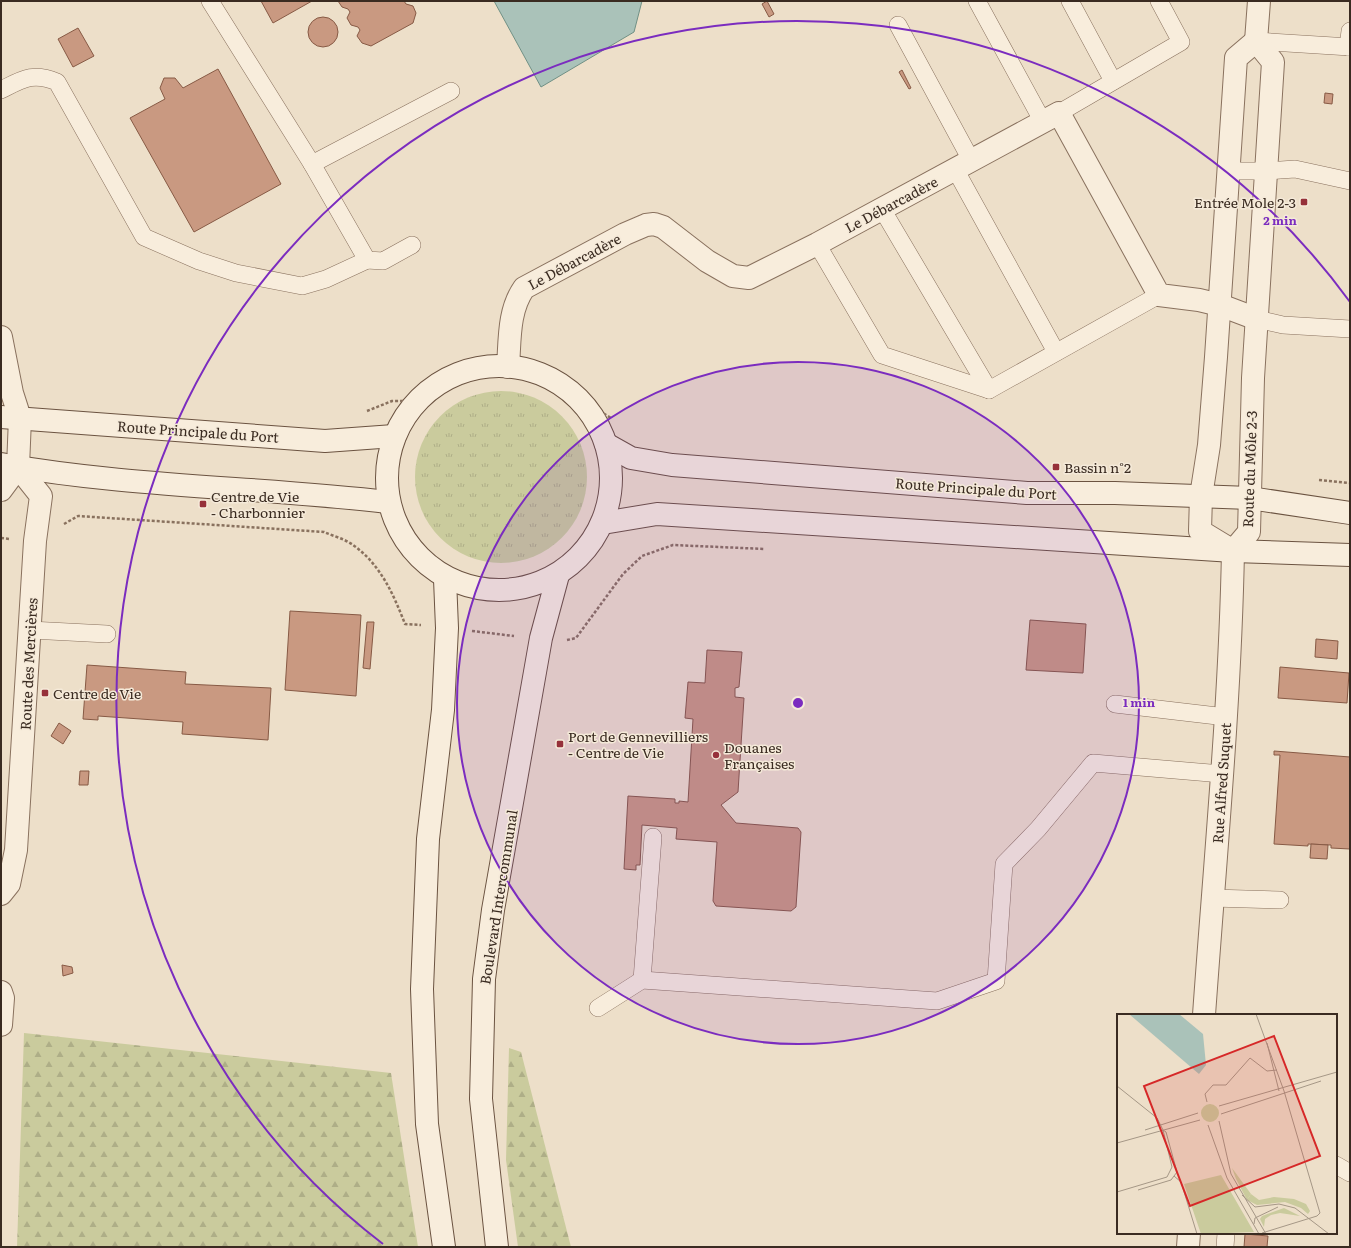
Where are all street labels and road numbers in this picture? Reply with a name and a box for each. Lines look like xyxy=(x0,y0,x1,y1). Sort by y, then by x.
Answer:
street label: Le Débarcadère xyxy=(841,171,941,237)
street label: Le Débarcadère xyxy=(524,228,624,294)
street label: Route du Môle 2-3 xyxy=(1237,410,1261,528)
street label: Route Principale du Port xyxy=(116,415,280,447)
street label: Route Principale du Port xyxy=(894,472,1058,504)
street label: Route des Mercières xyxy=(15,597,41,731)
street label: Rue Alfred Suquet xyxy=(1207,722,1235,844)
street label: Boulevard Intercommunal xyxy=(474,808,522,986)

